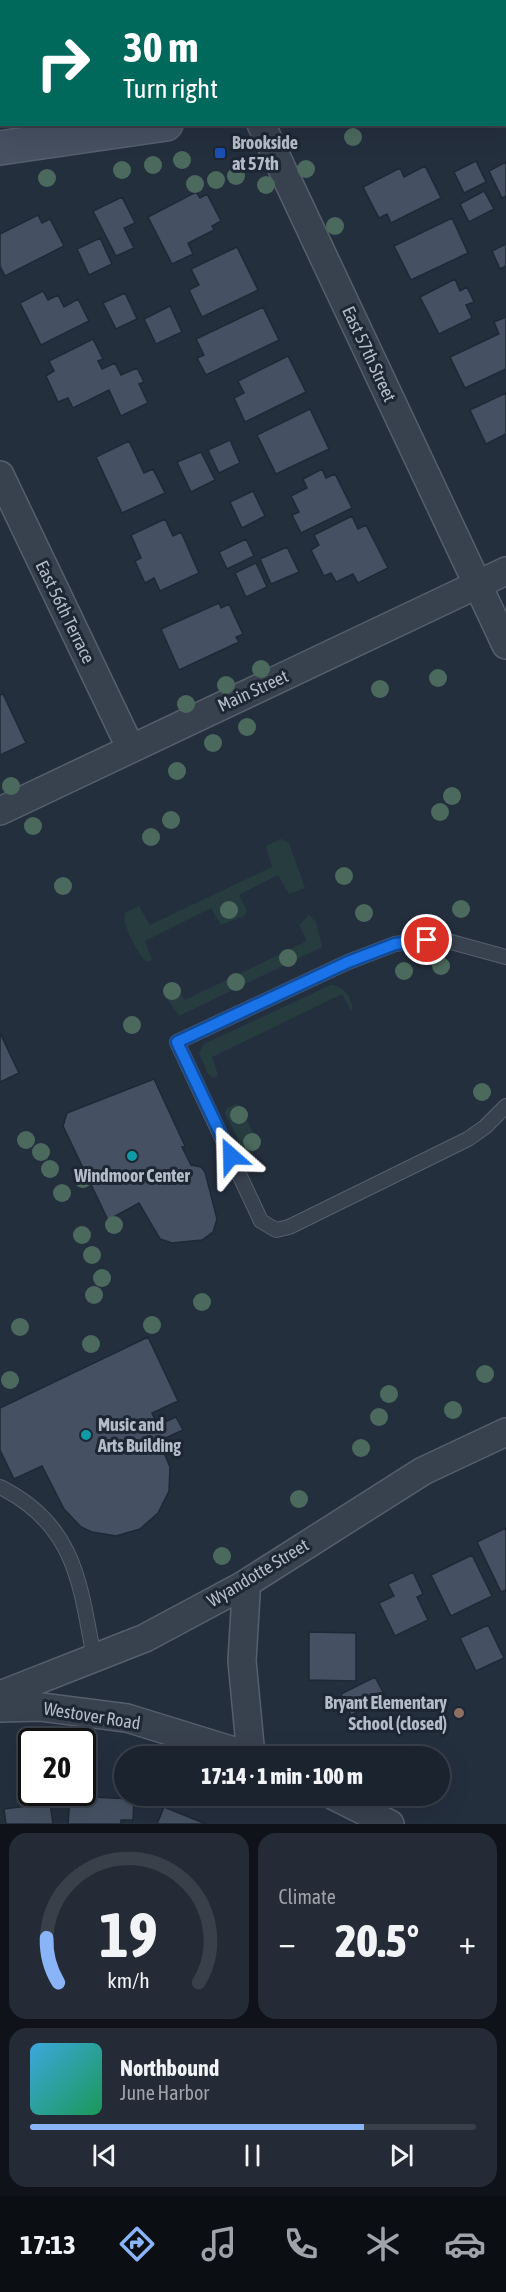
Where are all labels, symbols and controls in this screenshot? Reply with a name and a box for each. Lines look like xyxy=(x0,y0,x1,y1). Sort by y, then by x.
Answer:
text: 30 m xyxy=(123,23,198,71)
icon: right xyxy=(24,24,102,102)
text: Turn right xyxy=(123,73,218,104)
place label: Brookside at 57th xyxy=(232,132,298,174)
marker: Brookside at 57th xyxy=(213,146,227,160)
street label: East 57th Street xyxy=(338,303,401,405)
street label: East 56th Terrace xyxy=(32,557,99,667)
street label: Main Street xyxy=(214,665,291,716)
pin xyxy=(401,914,452,965)
icon: arrive xyxy=(410,923,443,956)
position arrow xyxy=(199,1124,263,1188)
marker: Windmoor Center xyxy=(125,1149,139,1163)
place label: Windmoor Center xyxy=(73,1165,190,1186)
place label: Music and Arts Building xyxy=(97,1414,181,1456)
marker: Music and Arts Building xyxy=(79,1428,93,1442)
street label: Wyandotte Street xyxy=(203,1534,312,1611)
place label: Bryant Elementary School (closed) xyxy=(325,1692,448,1734)
street label: Westover Road xyxy=(42,1697,142,1734)
marker: Bryant Elementary School (closed) xyxy=(452,1706,466,1720)
speed limit sign: 20 xyxy=(18,1728,96,1806)
text: 17:14 · 1 min · 100 m xyxy=(201,1763,363,1789)
text: Climate xyxy=(279,1885,336,1908)
text: 19 xyxy=(99,1899,158,1970)
text: 20.5° xyxy=(335,1915,419,1967)
text: − xyxy=(279,1923,296,1961)
text: + xyxy=(459,1923,476,1961)
text: km/h xyxy=(107,1968,150,1993)
text: Northbound xyxy=(120,2055,219,2081)
text: June Harbor xyxy=(120,2081,209,2104)
icon: previous xyxy=(88,2139,121,2172)
icon: pause xyxy=(236,2139,269,2172)
icon: next xyxy=(385,2139,418,2172)
icon: directions xyxy=(116,2223,158,2265)
icon: music xyxy=(198,2223,240,2265)
icon: phone xyxy=(280,2223,322,2265)
icon: climate xyxy=(362,2223,404,2265)
icon: car xyxy=(444,2223,486,2265)
text: 17:13 xyxy=(20,2229,76,2260)

